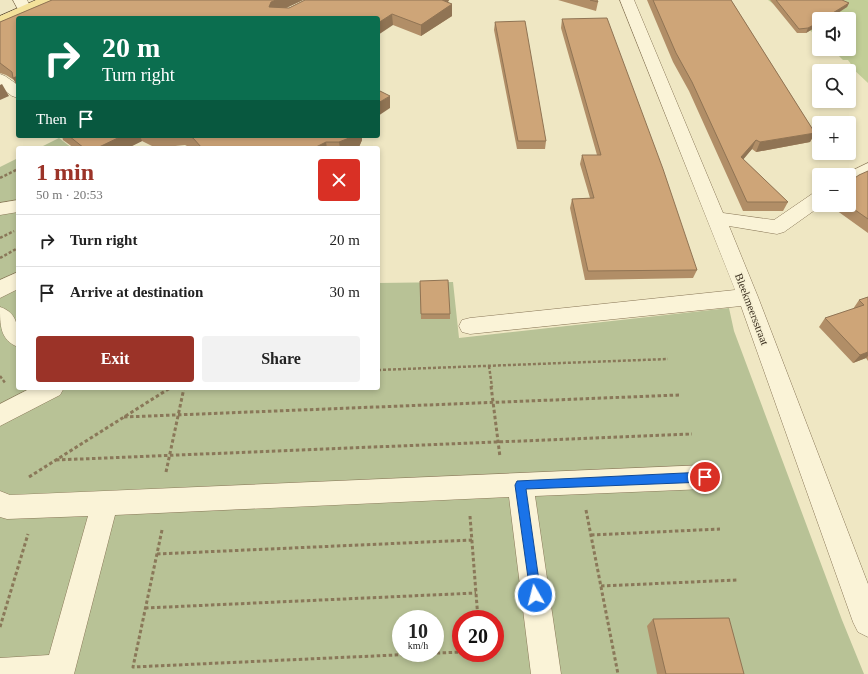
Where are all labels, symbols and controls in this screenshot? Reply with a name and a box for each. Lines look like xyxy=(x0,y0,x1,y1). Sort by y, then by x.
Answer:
map controls xyxy=(812,12,856,212)
button: sound xyxy=(812,12,856,56)
icon: right xyxy=(36,32,88,84)
text: 20 m xyxy=(102,32,160,63)
button: search xyxy=(812,64,856,108)
text: Turn right xyxy=(102,65,175,85)
icon: arrive xyxy=(75,108,97,130)
text: Then xyxy=(36,111,67,127)
button: + xyxy=(812,116,856,160)
text: 1 min xyxy=(36,159,94,185)
button: close xyxy=(318,159,360,201)
button: − xyxy=(812,168,856,212)
text: 50 m · 20:53 xyxy=(36,187,103,202)
icon: right xyxy=(36,230,58,252)
text: Turn right xyxy=(70,232,137,248)
text: 20 m xyxy=(330,232,360,248)
street label: Bleekmeersstraat xyxy=(733,271,771,347)
icon: arrive xyxy=(36,282,58,304)
text: Arrive at destination xyxy=(70,284,203,300)
text: 30 m xyxy=(330,284,360,300)
button: Exit xyxy=(36,336,194,382)
button: Share xyxy=(202,336,360,382)
pin xyxy=(688,460,722,494)
icon: arrive xyxy=(694,466,716,488)
position arrow xyxy=(514,574,556,616)
speed limit sign: 20 xyxy=(452,610,504,662)
text: 10 xyxy=(408,620,428,642)
text: km/h xyxy=(408,640,428,651)

